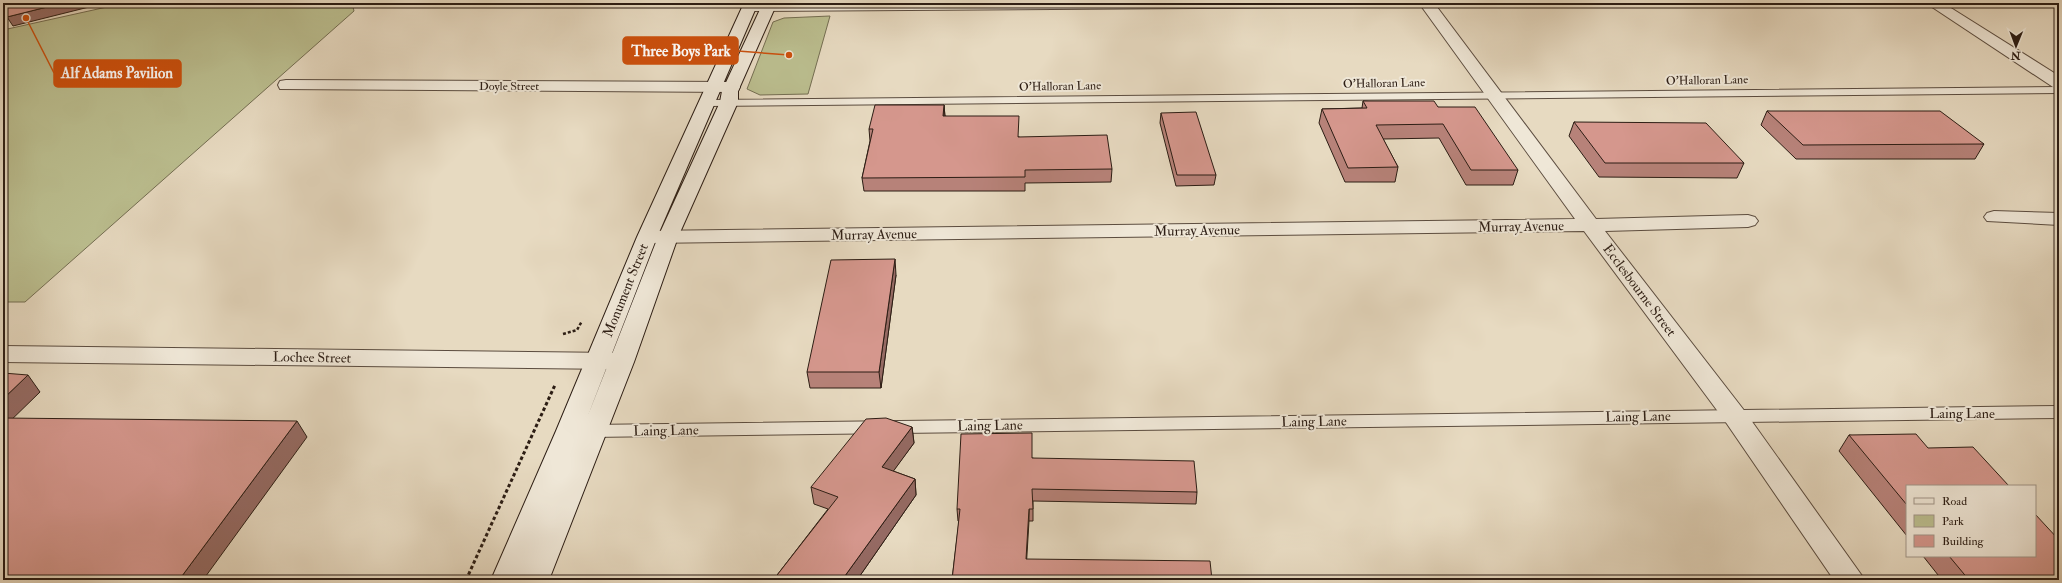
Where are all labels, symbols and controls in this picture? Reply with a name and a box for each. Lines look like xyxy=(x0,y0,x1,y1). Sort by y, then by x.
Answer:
north arrow xyxy=(1996,26,2036,66)
callout: Three Boys Park xyxy=(623,37,738,64)
text: Three Boys Park xyxy=(630,42,732,62)
text: N xyxy=(2010,49,2022,62)
callout: Alf Adams Pavilion xyxy=(54,60,181,87)
text: Alf Adams Pavilion xyxy=(60,64,173,83)
street label: O'Halloran Lane xyxy=(1666,72,1748,89)
street label: O'Halloran Lane xyxy=(1343,75,1425,92)
street label: O'Halloran Lane xyxy=(1019,78,1101,95)
street label: Doyle Street xyxy=(479,79,539,94)
street label: Murray Avenue xyxy=(1478,217,1564,237)
street label: Murray Avenue xyxy=(1154,221,1240,241)
street label: Murray Avenue xyxy=(831,225,917,245)
street label: Monument Street xyxy=(599,240,652,339)
street label: Ecclesbourne Street xyxy=(1599,241,1680,340)
street label: Lochee Street xyxy=(273,348,352,367)
street label: Laing Lane xyxy=(1929,405,1995,422)
street label: Laing Lane xyxy=(1605,407,1671,426)
street label: Laing Lane xyxy=(1281,412,1347,431)
street label: Laing Lane xyxy=(957,416,1023,435)
street label: Laing Lane xyxy=(633,421,699,440)
legend xyxy=(1906,485,2036,557)
text: Road xyxy=(1942,494,1967,509)
text: Park xyxy=(1942,514,1964,529)
text: Building xyxy=(1942,534,1985,549)

